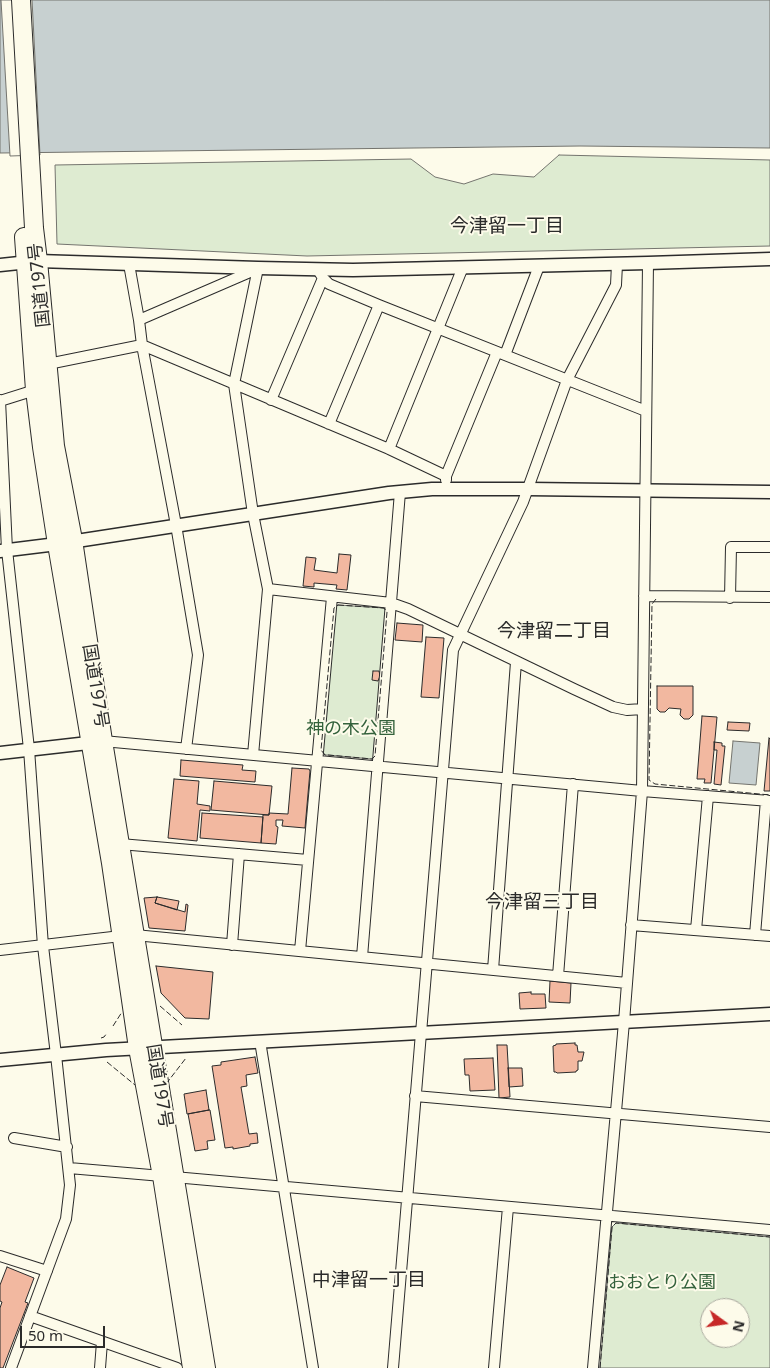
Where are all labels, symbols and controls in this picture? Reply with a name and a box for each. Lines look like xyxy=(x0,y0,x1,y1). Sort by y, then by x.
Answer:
district label: 今津留一丁目 xyxy=(450,216,564,238)
street label: 国道197号 xyxy=(25,242,55,328)
district label: 今津留二丁目 xyxy=(497,621,611,643)
street label: 国道197号 xyxy=(78,642,112,730)
park label: 神の木公園 xyxy=(306,718,396,740)
district label: 今津留三丁目 xyxy=(485,892,599,914)
street label: 国道197号 xyxy=(142,1042,176,1130)
district label: 中津留一丁目 xyxy=(312,1270,426,1292)
park label: おおとり公園 xyxy=(608,1272,716,1294)
north arrow xyxy=(700,1298,750,1348)
scale bar xyxy=(22,1316,108,1348)
text: N xyxy=(728,1319,750,1334)
text: 50 m xyxy=(28,1325,63,1345)

